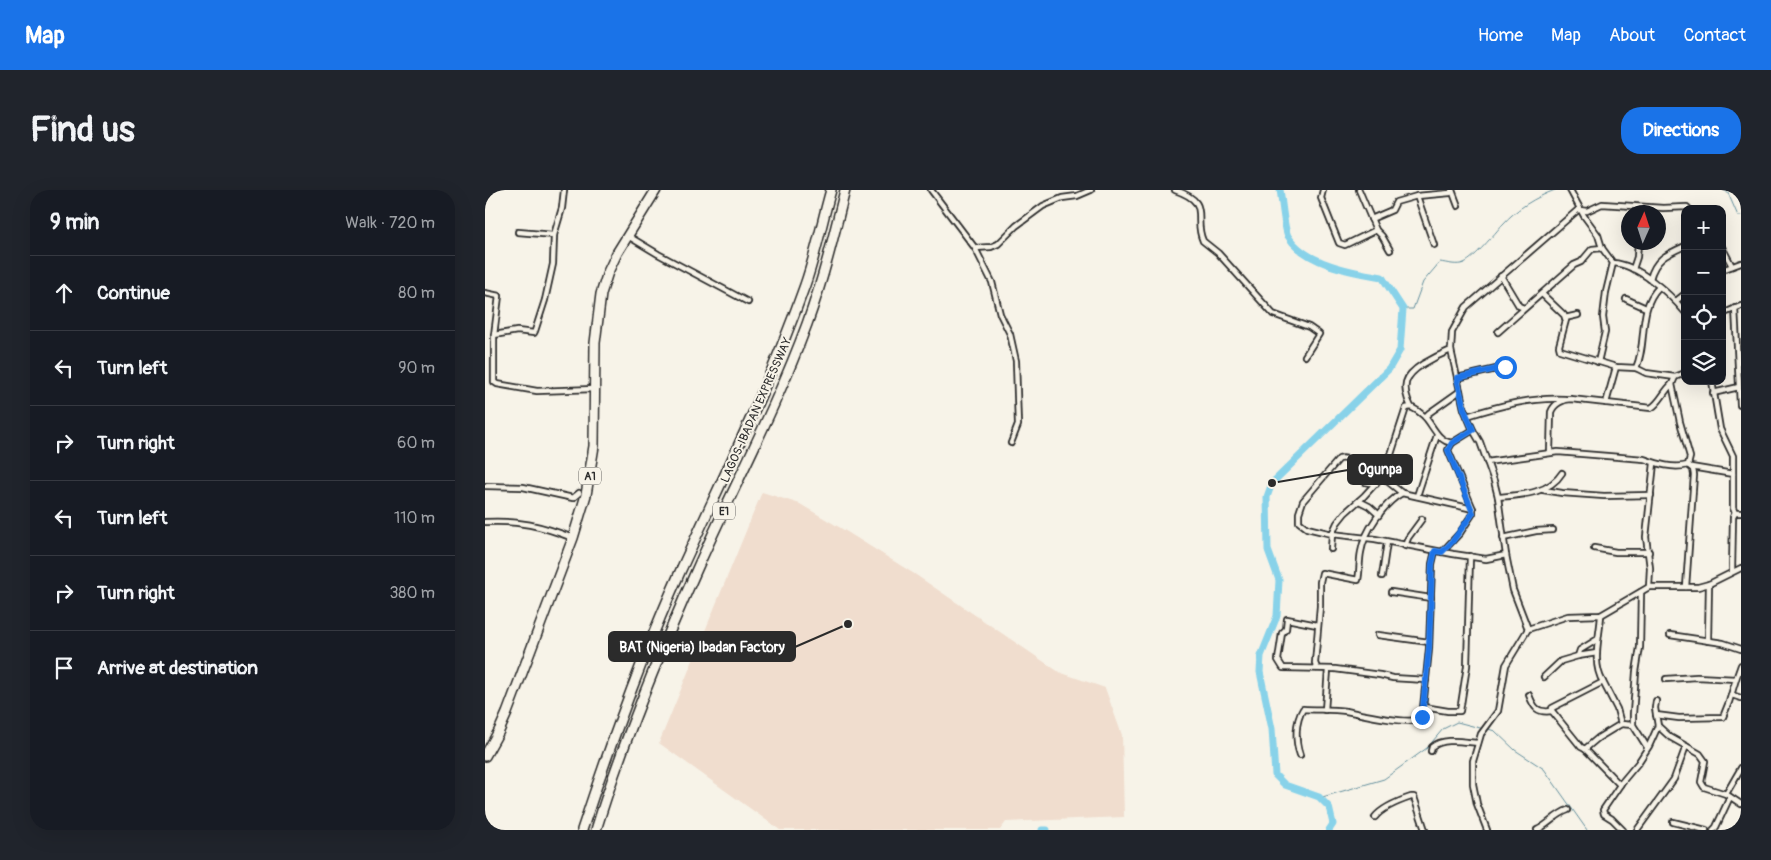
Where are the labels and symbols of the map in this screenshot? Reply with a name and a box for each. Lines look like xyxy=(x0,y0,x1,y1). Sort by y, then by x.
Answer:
north arrow xyxy=(1621,205,1666,250)
street label: LAGOS-IBADAN EXPRESSWAY xyxy=(718,335,795,485)
route start xyxy=(1494,356,1517,379)
callout: Ogunpa xyxy=(1348,455,1412,484)
text: Ogunpa xyxy=(1358,461,1402,478)
road number: A1 xyxy=(579,468,601,484)
road number: E1 xyxy=(713,502,735,520)
callout: BAT (Nigeria) Ibadan Factory xyxy=(609,632,795,661)
text: BAT (Nigeria) Ibadan Factory xyxy=(619,639,785,656)
route end xyxy=(1411,706,1434,729)

